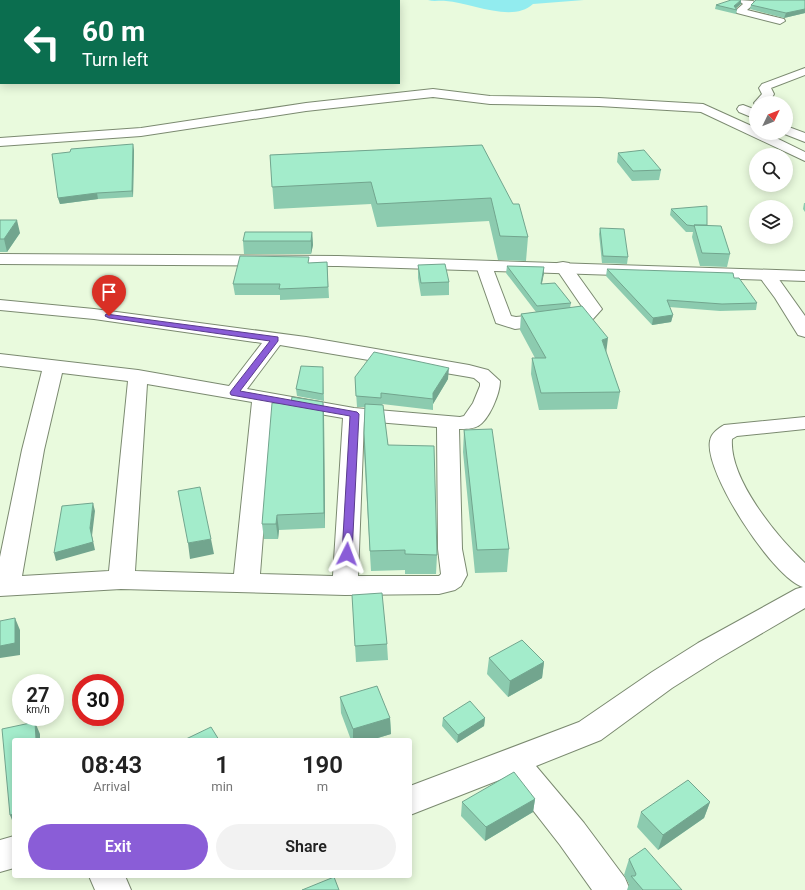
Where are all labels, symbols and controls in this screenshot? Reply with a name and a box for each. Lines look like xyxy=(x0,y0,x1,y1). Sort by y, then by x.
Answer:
text: 60 m xyxy=(82,15,145,48)
icon: left xyxy=(16,16,68,68)
text: Turn left xyxy=(82,49,148,70)
north arrow xyxy=(749,96,793,140)
map controls xyxy=(749,96,793,244)
button: search xyxy=(749,148,793,192)
button: layers xyxy=(749,200,793,244)
pin xyxy=(92,275,126,316)
icon: arrive xyxy=(98,281,120,303)
position arrow xyxy=(326,533,368,575)
speed limit sign: 30 xyxy=(72,674,124,726)
text: 27 xyxy=(27,683,49,707)
text: km/h xyxy=(26,704,50,715)
text: 08:43 xyxy=(81,751,142,779)
text: 1 xyxy=(215,751,229,779)
text: 190 xyxy=(302,751,343,779)
text: Arrival xyxy=(93,779,130,794)
text: min xyxy=(211,779,233,794)
text: m xyxy=(317,779,328,794)
button: Exit xyxy=(28,824,208,870)
button: Share xyxy=(216,824,396,870)

